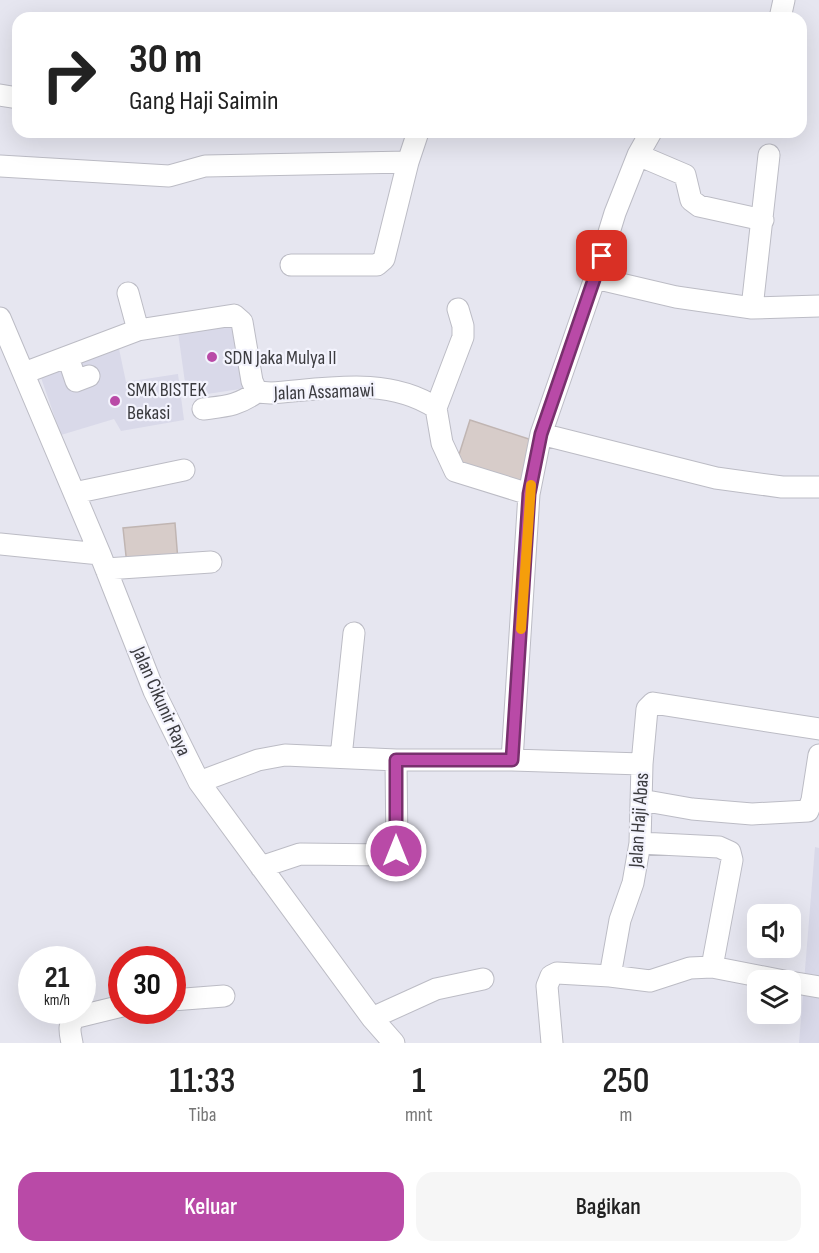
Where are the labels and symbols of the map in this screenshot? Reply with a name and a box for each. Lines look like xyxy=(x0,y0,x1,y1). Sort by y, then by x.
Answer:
pin xyxy=(576,230,627,281)
place label: SDN Jaka Mulya II xyxy=(224,346,336,370)
marker: SDN Jaka Mulya II xyxy=(205,350,219,364)
place label: SMK BISTEK Bekasi xyxy=(127,378,207,425)
street label: Jalan Assamawi xyxy=(272,378,375,406)
marker: SMK BISTEK Bekasi xyxy=(108,394,122,408)
street label: Jalan Cikunir Raya xyxy=(126,642,196,760)
street label: Jalan Haji Abas xyxy=(624,772,654,869)
position arrow xyxy=(364,819,428,883)
speed limit sign: 30 xyxy=(108,946,186,1024)

